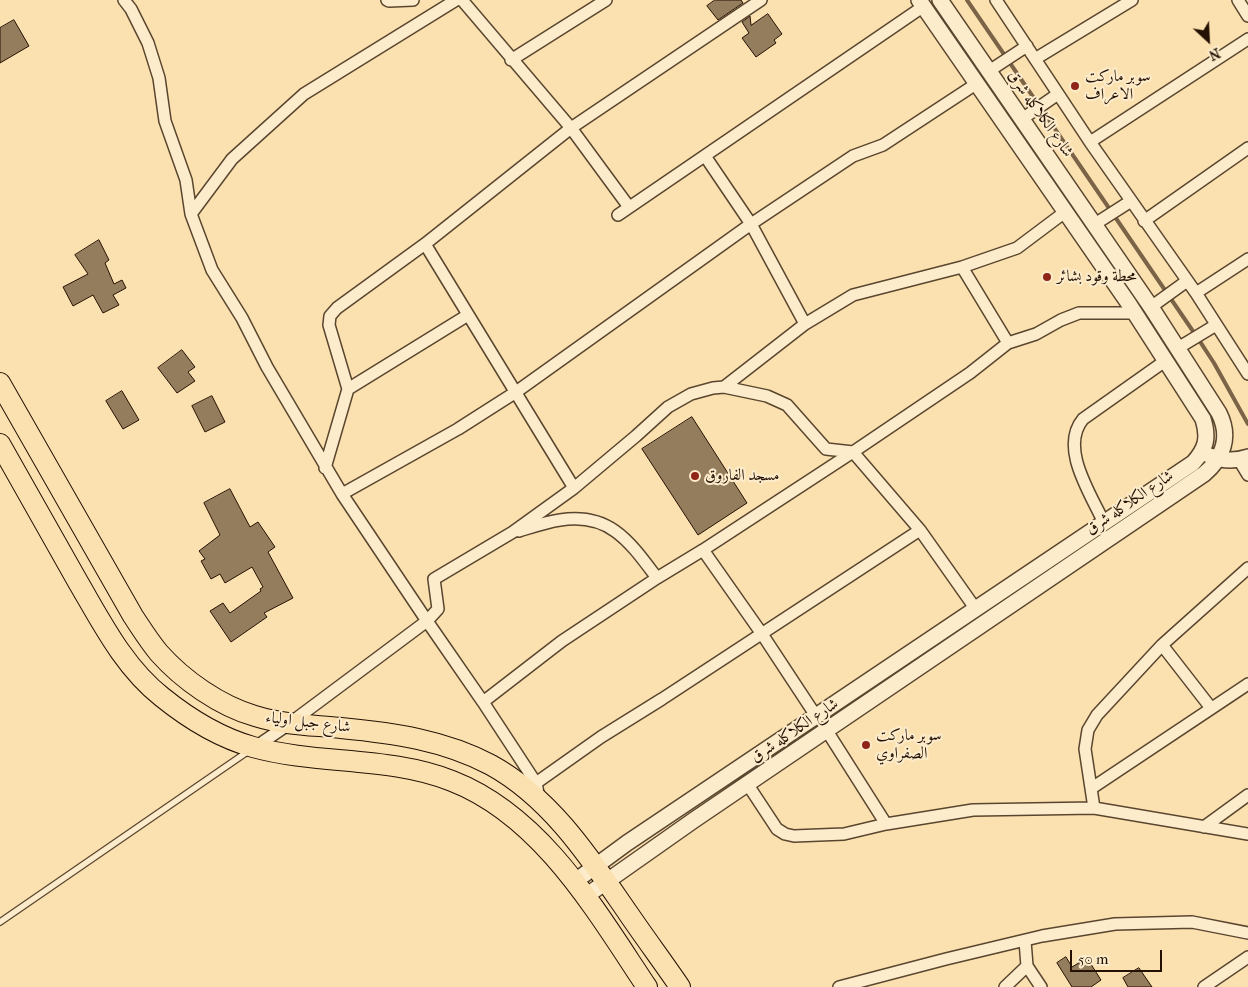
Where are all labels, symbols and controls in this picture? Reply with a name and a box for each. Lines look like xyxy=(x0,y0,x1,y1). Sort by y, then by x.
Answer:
north arrow xyxy=(1183,15,1233,65)
text: N xyxy=(1206,44,1223,64)
street label: شارع الكلاكله شرق xyxy=(1003,67,1077,161)
place label: سوبر ماركت الاعراف xyxy=(1085,67,1151,105)
marker: سوبر ماركت الاعراف xyxy=(1069,80,1081,92)
place label: محطة وقود بشائر xyxy=(1057,267,1137,287)
marker: محطة وقود بشائر xyxy=(1041,271,1053,283)
place label: مسجد الفاروق xyxy=(705,466,780,486)
street label: شارع الكلاكله شرق xyxy=(1083,467,1177,539)
marker: مسجد الفاروق xyxy=(689,470,701,482)
street label: شارع الكلاكله شرق xyxy=(748,695,842,767)
street label: شارع جبل اولياء xyxy=(264,708,352,738)
place label: سوبر ماركت الصفراوي xyxy=(876,726,942,764)
marker: سوبر ماركت الصفراوي xyxy=(860,739,872,751)
scale bar xyxy=(1073,940,1166,972)
text: 50 m xyxy=(1078,950,1108,968)

